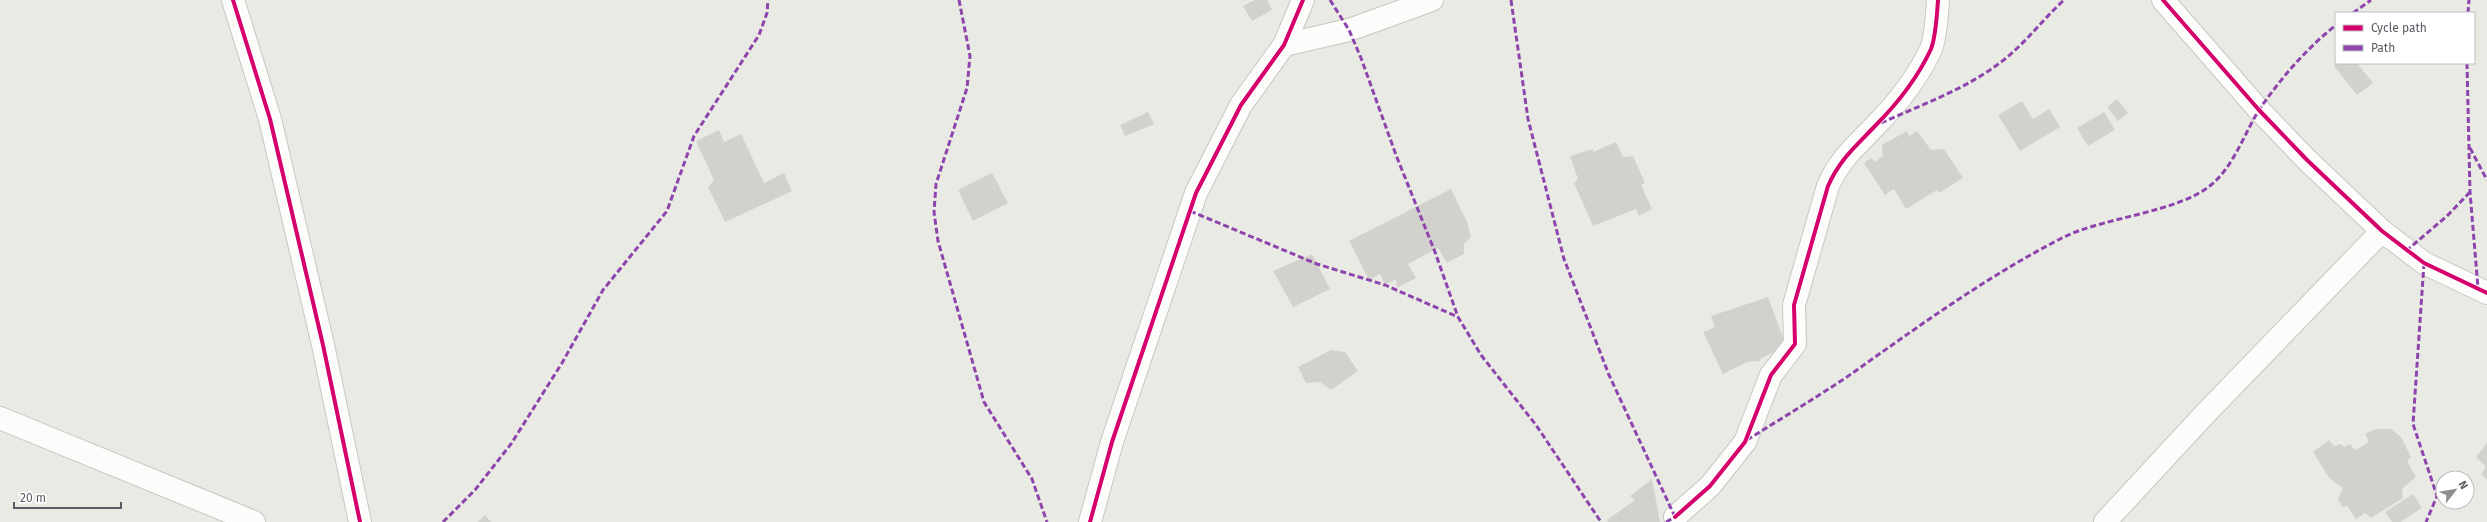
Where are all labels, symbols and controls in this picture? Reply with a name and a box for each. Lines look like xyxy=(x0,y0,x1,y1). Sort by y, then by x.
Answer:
legend xyxy=(2335,12,2475,64)
text: Cycle path xyxy=(2371,21,2427,35)
text: Path xyxy=(2371,41,2395,55)
north arrow xyxy=(2435,470,2475,510)
text: N xyxy=(2456,479,2471,492)
scale bar xyxy=(14,484,121,510)
text: 20 m xyxy=(20,491,46,505)

